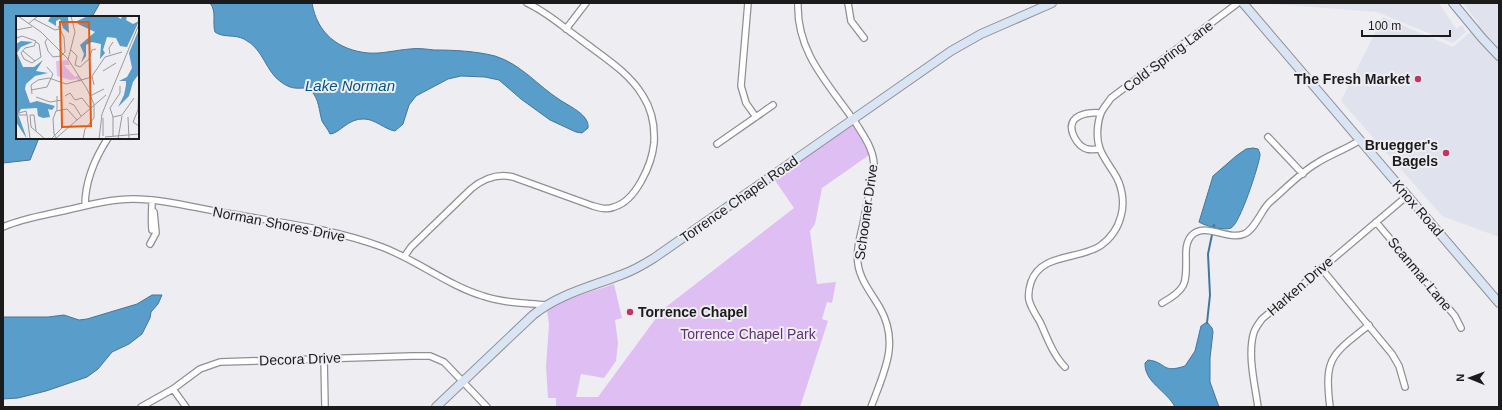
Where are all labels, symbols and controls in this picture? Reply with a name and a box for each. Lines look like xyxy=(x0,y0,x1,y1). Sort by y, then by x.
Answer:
scale bar xyxy=(1362,12,1450,38)
inset map xyxy=(16,16,139,139)
street label: Cold Spring Lane xyxy=(1120,17,1216,95)
text: 100 m xyxy=(1368,19,1401,33)
place label: The Fresh Market xyxy=(1294,71,1410,87)
marker: The Fresh Market xyxy=(1413,74,1423,84)
water label: Lake Norman xyxy=(305,77,395,94)
place label: Bruegger's Bagels xyxy=(1365,137,1438,169)
marker: Bruegger's Bagels xyxy=(1441,148,1451,158)
street label: Torrence Chapel Road xyxy=(677,152,801,246)
street label: Schooner Drive xyxy=(851,163,881,261)
street label: Knox Road xyxy=(1389,177,1447,239)
street label: Norman Shores Drive xyxy=(211,203,347,245)
street label: Scanmar Lane xyxy=(1385,234,1456,314)
street label: Harken Drive xyxy=(1264,253,1336,319)
place label: Torrence Chapel xyxy=(638,304,747,320)
marker: Torrence Chapel xyxy=(625,307,635,317)
park label: Torrence Chapel Park xyxy=(680,326,817,342)
street label: Decora Drive xyxy=(259,350,341,368)
north arrow xyxy=(1450,358,1490,398)
text: N xyxy=(1454,374,1466,382)

